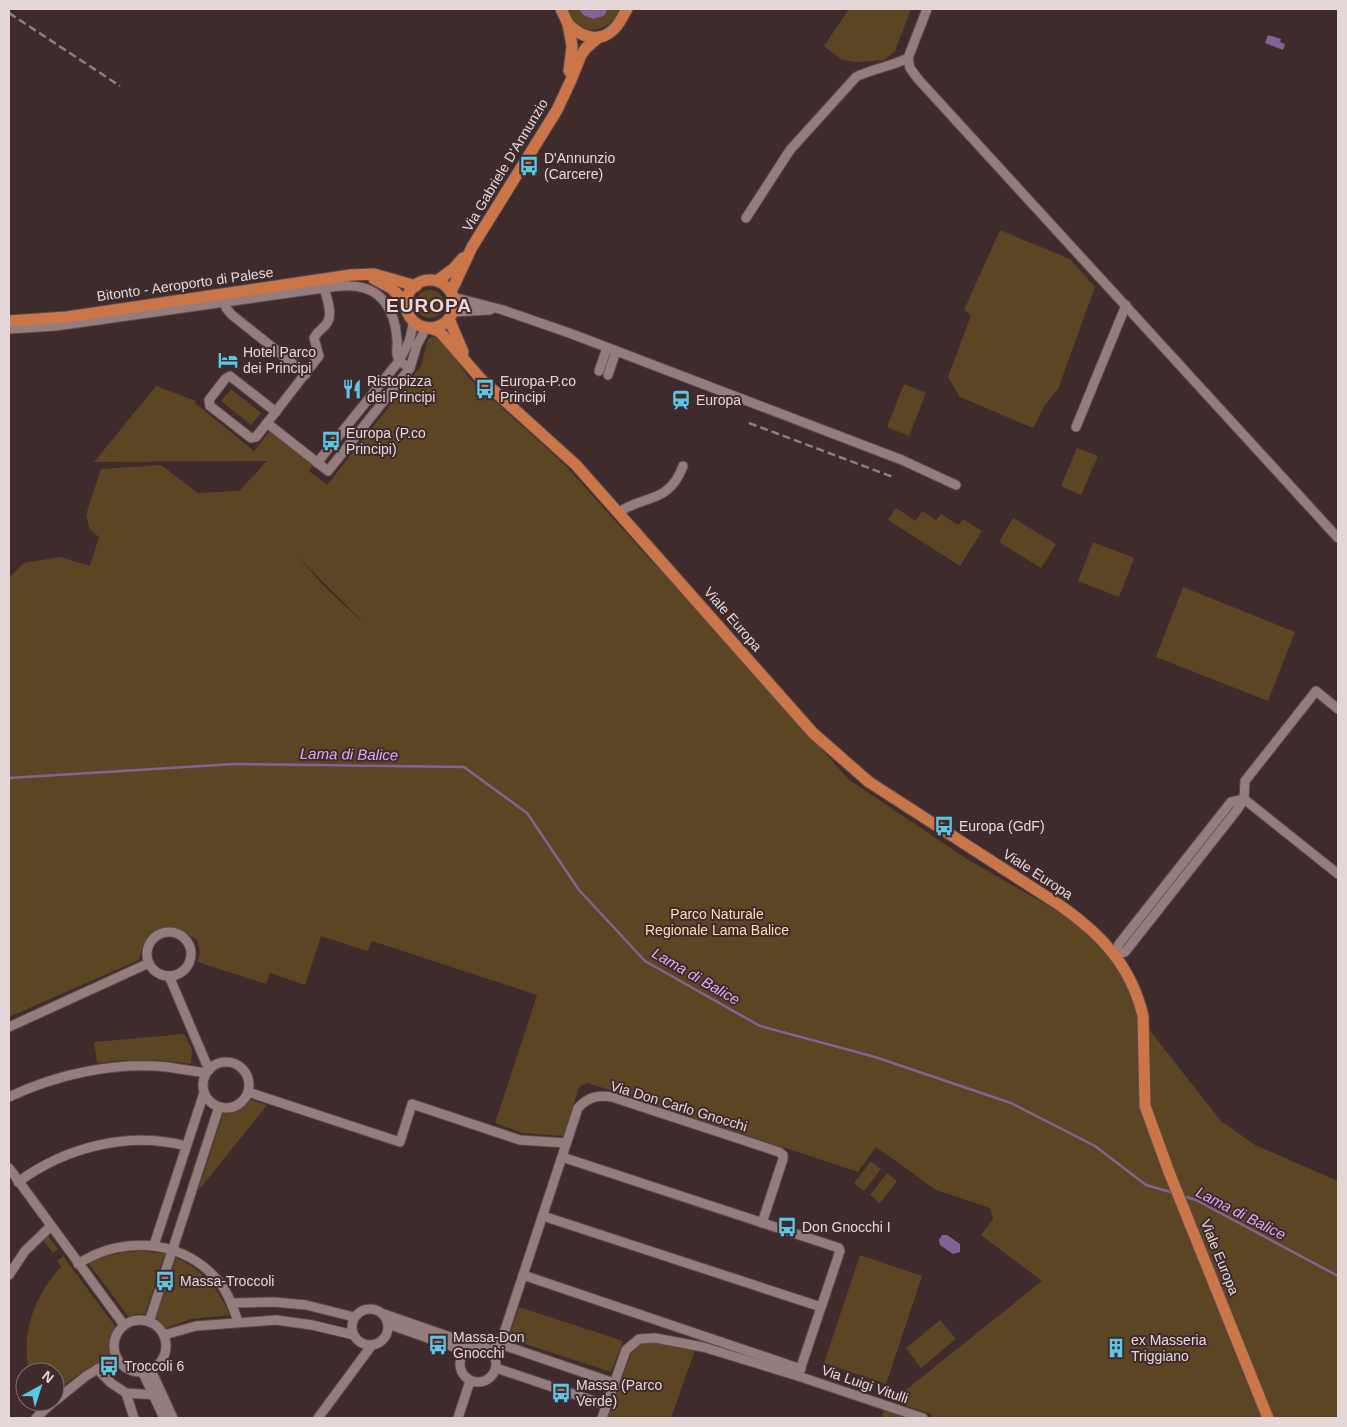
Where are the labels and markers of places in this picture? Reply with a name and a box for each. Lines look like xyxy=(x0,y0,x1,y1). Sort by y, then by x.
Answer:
place label: D'Annunzio (Carcere) xyxy=(544,150,615,182)
bus stop icon: D'Annunzio (Carcere) xyxy=(518,155,540,177)
place label: Hotel Parco dei Principi xyxy=(243,344,316,376)
hotel icon: Hotel Parco dei Principi xyxy=(217,349,239,371)
place label: Ristopizza dei Principi xyxy=(367,373,435,405)
place label: Europa-P.co Principi xyxy=(500,373,576,405)
restaurant icon: Ristopizza dei Principi xyxy=(341,378,363,400)
bus stop icon: Europa-P.co Principi xyxy=(474,378,496,400)
station icon: Europa xyxy=(670,389,692,411)
place label: Europa xyxy=(696,392,741,408)
place label: Europa (P.co Principi) xyxy=(346,425,426,457)
bus stop icon: Europa (P.co Principi) xyxy=(320,430,342,452)
bus stop icon: Europa (GdF) xyxy=(933,815,955,837)
place label: Europa (GdF) xyxy=(959,818,1045,834)
bus stop icon: Don Gnocchi I xyxy=(776,1216,798,1238)
place label: Don Gnocchi I xyxy=(802,1219,891,1235)
bus stop icon: Massa-Troccoli xyxy=(154,1270,176,1292)
place label: Massa-Troccoli xyxy=(180,1273,274,1289)
place label: Massa-Don Gnocchi xyxy=(453,1329,525,1361)
place label: ex Masseria Triggiano xyxy=(1131,1332,1207,1364)
bus stop icon: Massa-Don Gnocchi xyxy=(427,1334,449,1356)
building icon: ex Masseria Triggiano xyxy=(1105,1337,1127,1359)
bus stop icon: Troccoli 6 xyxy=(98,1355,120,1377)
place label: Troccoli 6 xyxy=(124,1358,184,1374)
place label: Massa (Parco Verde) xyxy=(576,1377,663,1409)
bus stop icon: Massa (Parco Verde) xyxy=(550,1382,572,1404)

